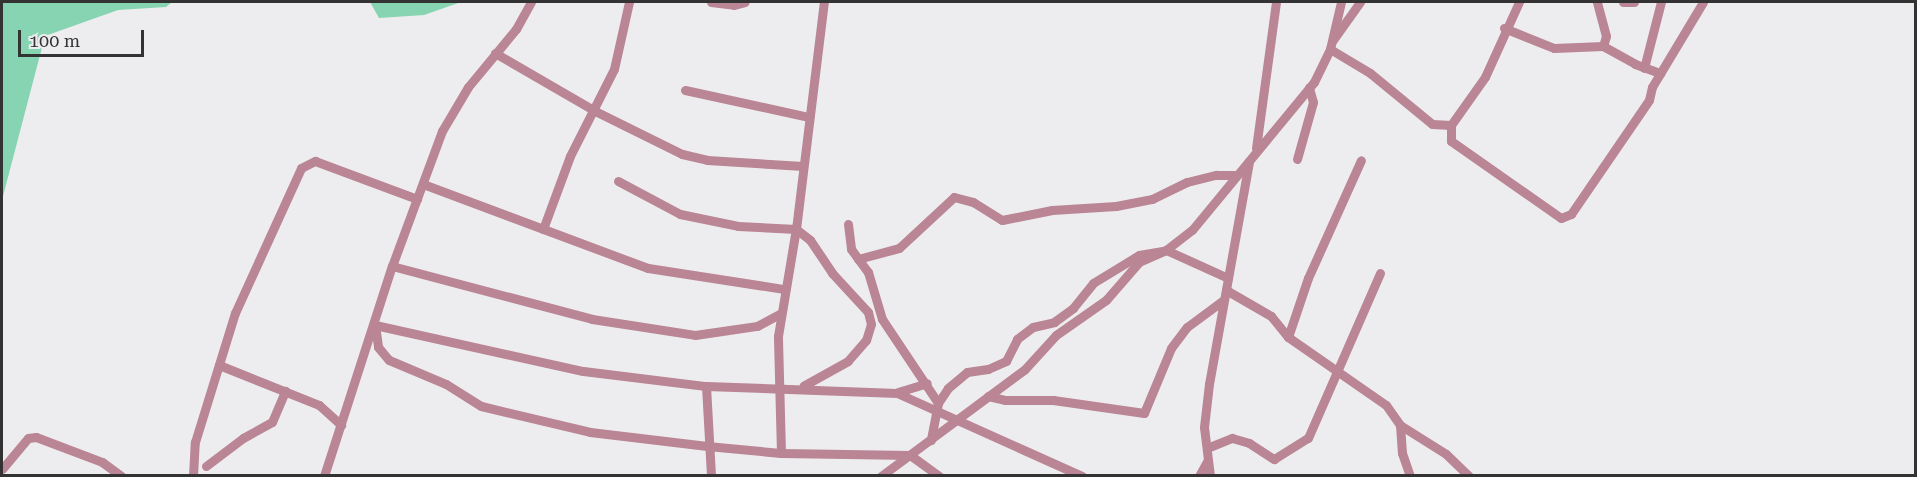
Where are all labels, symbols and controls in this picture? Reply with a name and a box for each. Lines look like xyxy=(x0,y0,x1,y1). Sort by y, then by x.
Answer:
scale bar xyxy=(21,18,147,56)
text: 100 m xyxy=(29,30,80,51)

